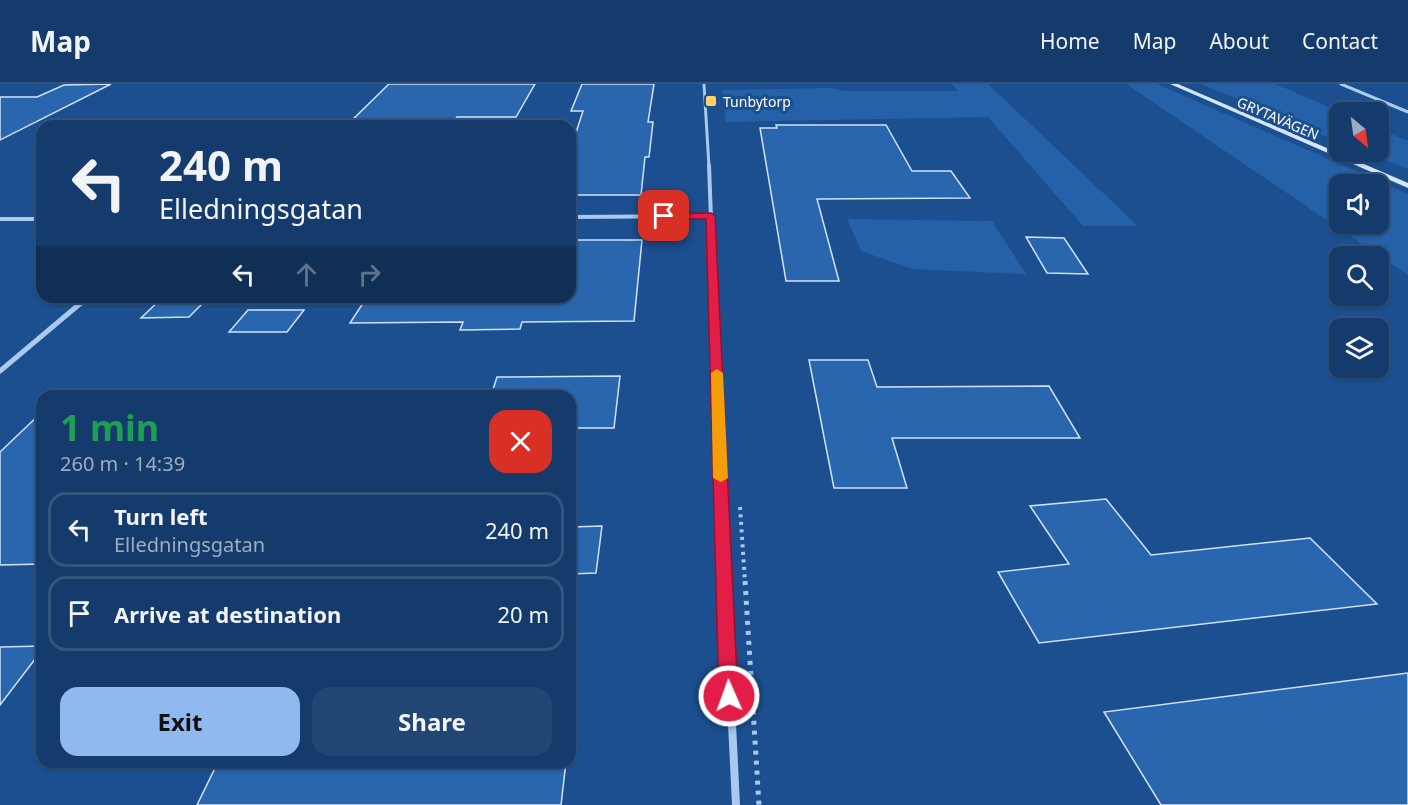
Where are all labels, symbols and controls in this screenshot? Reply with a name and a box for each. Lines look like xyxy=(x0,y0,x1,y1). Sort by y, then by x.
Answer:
text: Map xyxy=(30,22,91,60)
text: Home xyxy=(1040,27,1100,55)
text: Map xyxy=(1133,27,1176,55)
text: About xyxy=(1209,27,1269,55)
text: Contact xyxy=(1302,27,1378,55)
place label: Tunbytorp xyxy=(723,92,791,111)
street label: GRYTAVÄGEN xyxy=(1234,92,1322,144)
marker: Tunbytorp xyxy=(704,94,718,108)
north arrow xyxy=(1329,102,1389,162)
map controls xyxy=(1329,102,1389,378)
text: 240 m xyxy=(159,136,283,193)
icon: left xyxy=(60,144,138,222)
button: sound xyxy=(1329,174,1389,234)
text: Elledningsgatan xyxy=(159,190,363,227)
pin xyxy=(638,190,689,241)
icon: arrive xyxy=(647,199,680,232)
button: search xyxy=(1329,246,1389,306)
icon: left xyxy=(227,258,260,291)
icon: ahead xyxy=(290,258,323,291)
icon: right xyxy=(353,258,386,291)
button: layers xyxy=(1329,318,1389,378)
text: 1 min xyxy=(60,403,159,452)
button: close xyxy=(489,410,552,473)
text: 260 m · 14:39 xyxy=(60,450,185,477)
text: Turn left xyxy=(114,501,208,531)
icon: left xyxy=(63,513,96,546)
text: 240 m xyxy=(485,515,549,545)
text: Elledningsgatan xyxy=(114,531,265,558)
icon: arrive xyxy=(63,597,96,630)
text: Arrive at destination xyxy=(114,599,341,629)
text: 20 m xyxy=(498,599,549,629)
position arrow xyxy=(697,664,761,728)
button: Exit xyxy=(60,687,300,756)
button: Share xyxy=(312,687,552,756)

